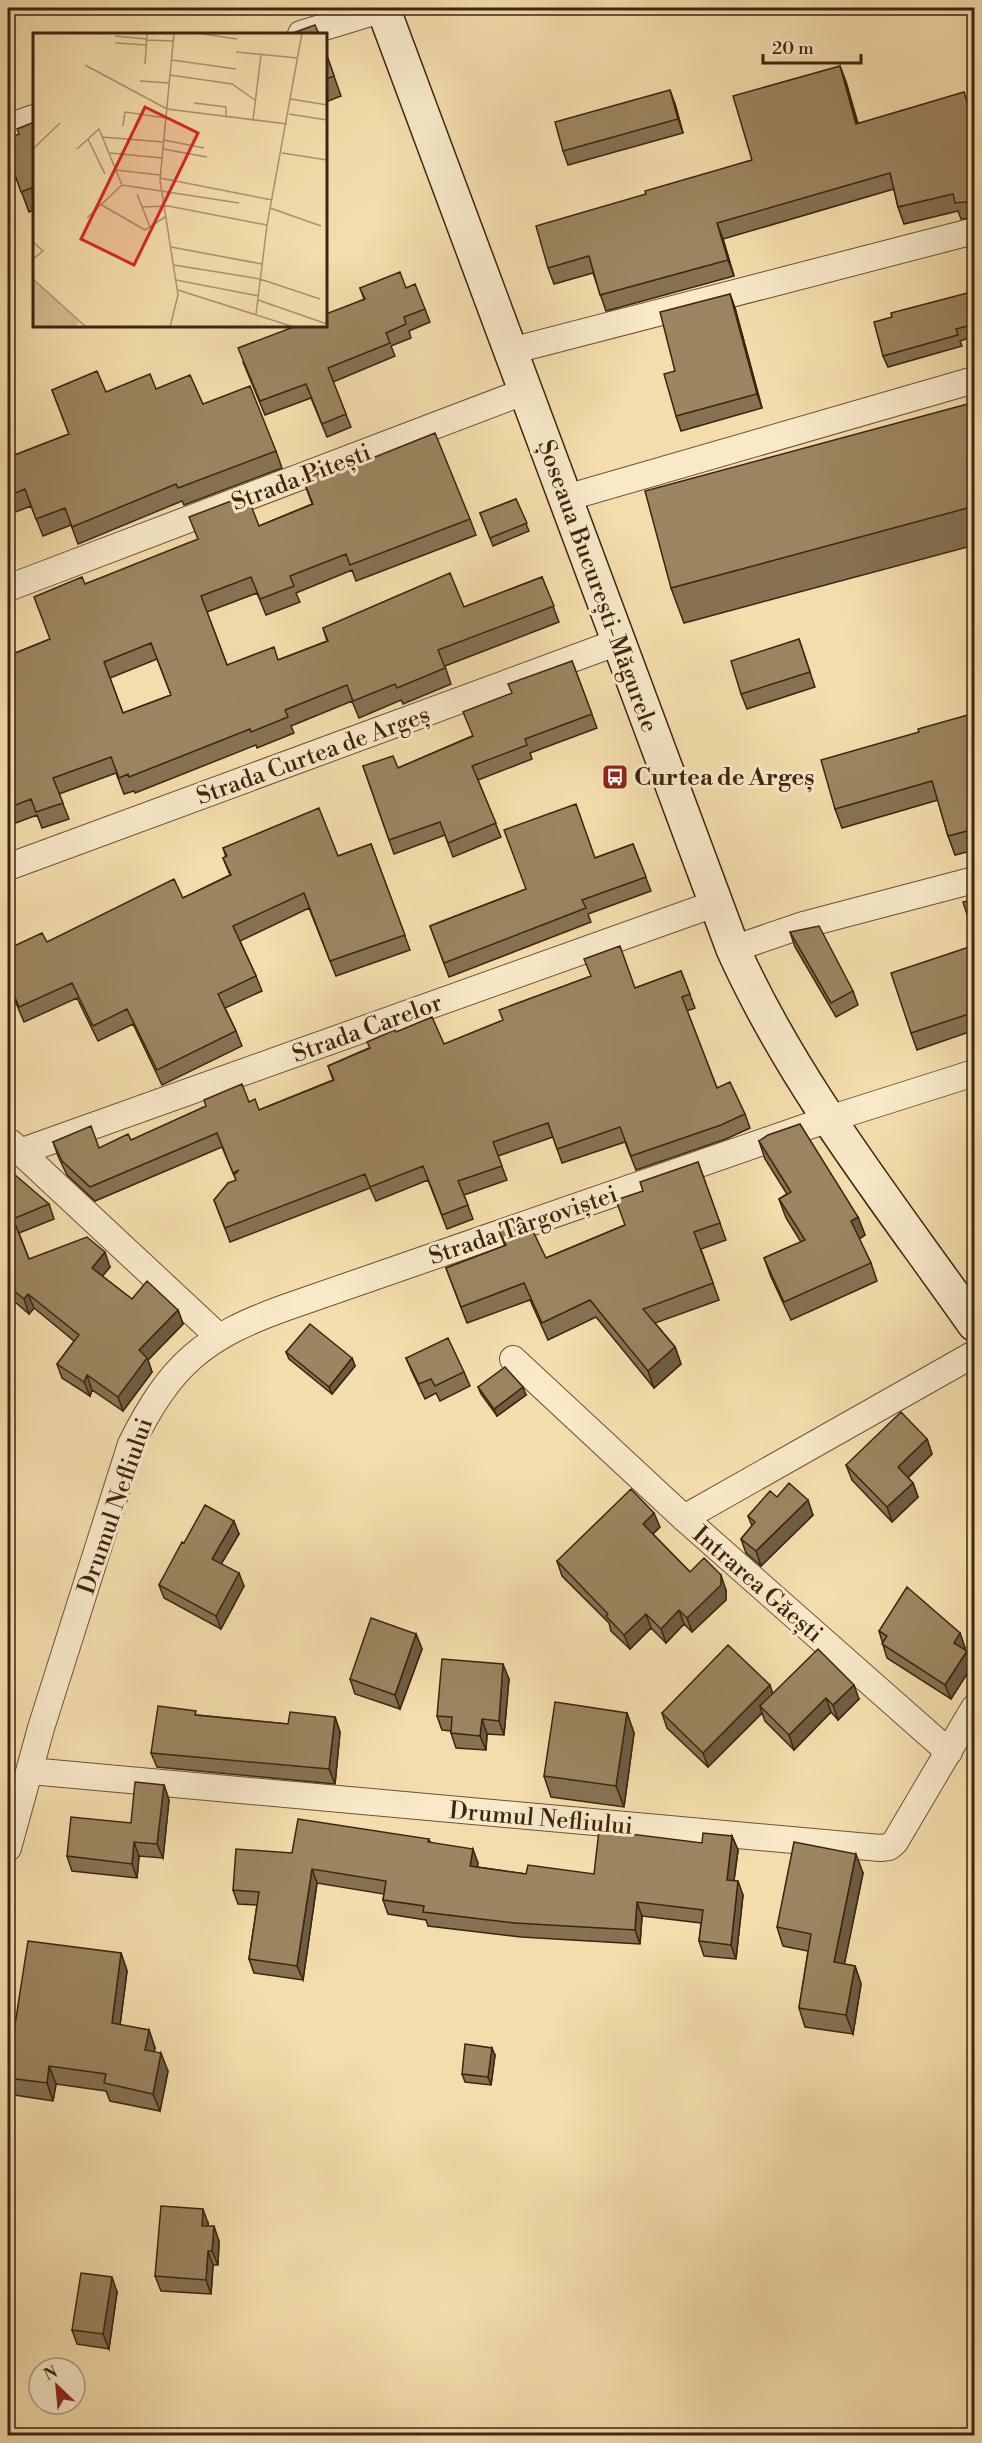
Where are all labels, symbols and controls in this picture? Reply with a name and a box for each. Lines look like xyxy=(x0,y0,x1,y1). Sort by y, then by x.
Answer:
scale bar xyxy=(763,27,860,65)
inset map xyxy=(33,33,327,327)
text: 20 m xyxy=(772,37,814,60)
street label: Șoseaua București-Măgurele xyxy=(530,436,664,737)
street label: Strada Pitești xyxy=(227,438,375,518)
street label: Strada Curtea de Argeș xyxy=(193,700,434,812)
bus stop icon: Curtea de Argeș xyxy=(600,762,630,792)
place label: Curtea de Argeș xyxy=(634,763,814,793)
street label: Strada Carelor xyxy=(288,988,446,1070)
street label: Strada Târgoviștei xyxy=(425,1180,622,1272)
street label: Drumul Nefliului xyxy=(72,1414,160,1598)
street label: Intrarea Găești xyxy=(686,1520,829,1650)
street label: Drumul Nefliului xyxy=(448,1796,634,1842)
north arrow xyxy=(27,2356,87,2416)
text: N xyxy=(41,2362,61,2385)

